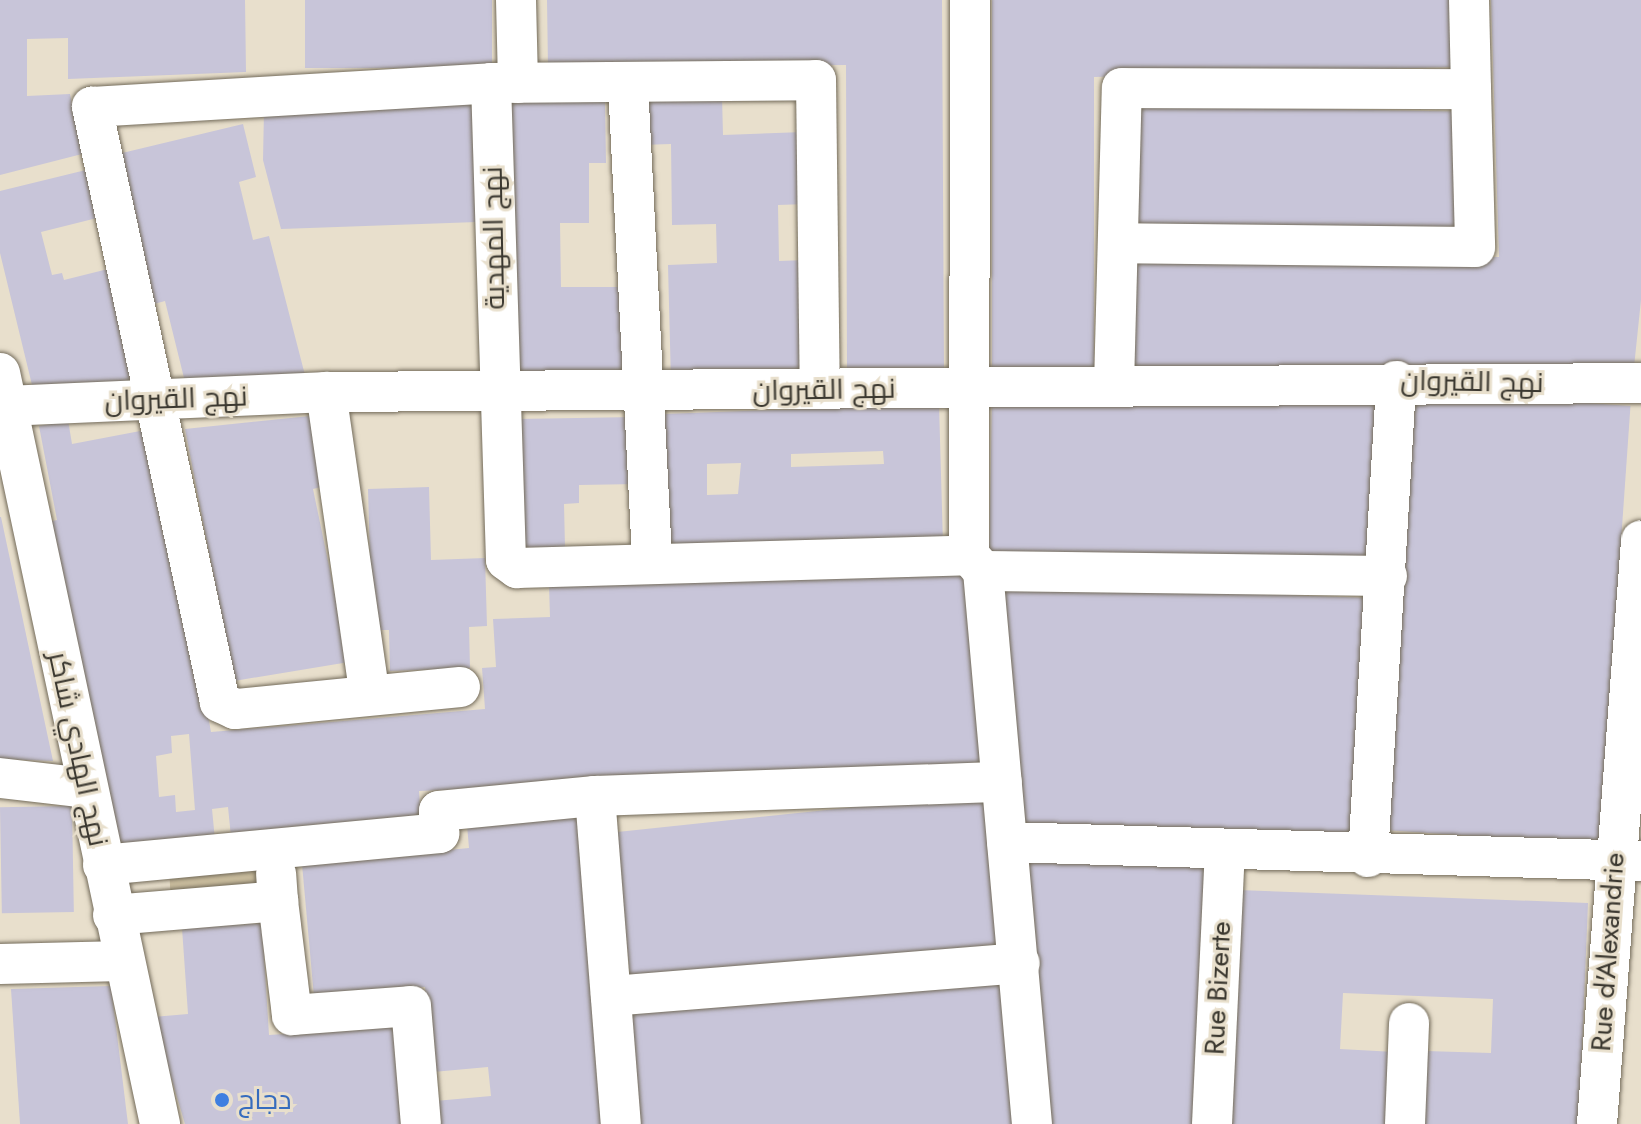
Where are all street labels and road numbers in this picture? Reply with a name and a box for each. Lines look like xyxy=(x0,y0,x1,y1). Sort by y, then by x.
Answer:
street label: نهج المهدية xyxy=(476,166,512,310)
street label: نهج القيروان xyxy=(1400,364,1544,400)
street label: نهج القيروان xyxy=(752,372,896,408)
street label: نهج القيروان xyxy=(104,380,248,418)
street label: نهج الهادي شاكر xyxy=(41,649,115,849)
street label: Rue d'Alexandrie xyxy=(1584,852,1632,1052)
street label: Rue Bizerte xyxy=(1198,920,1238,1056)

